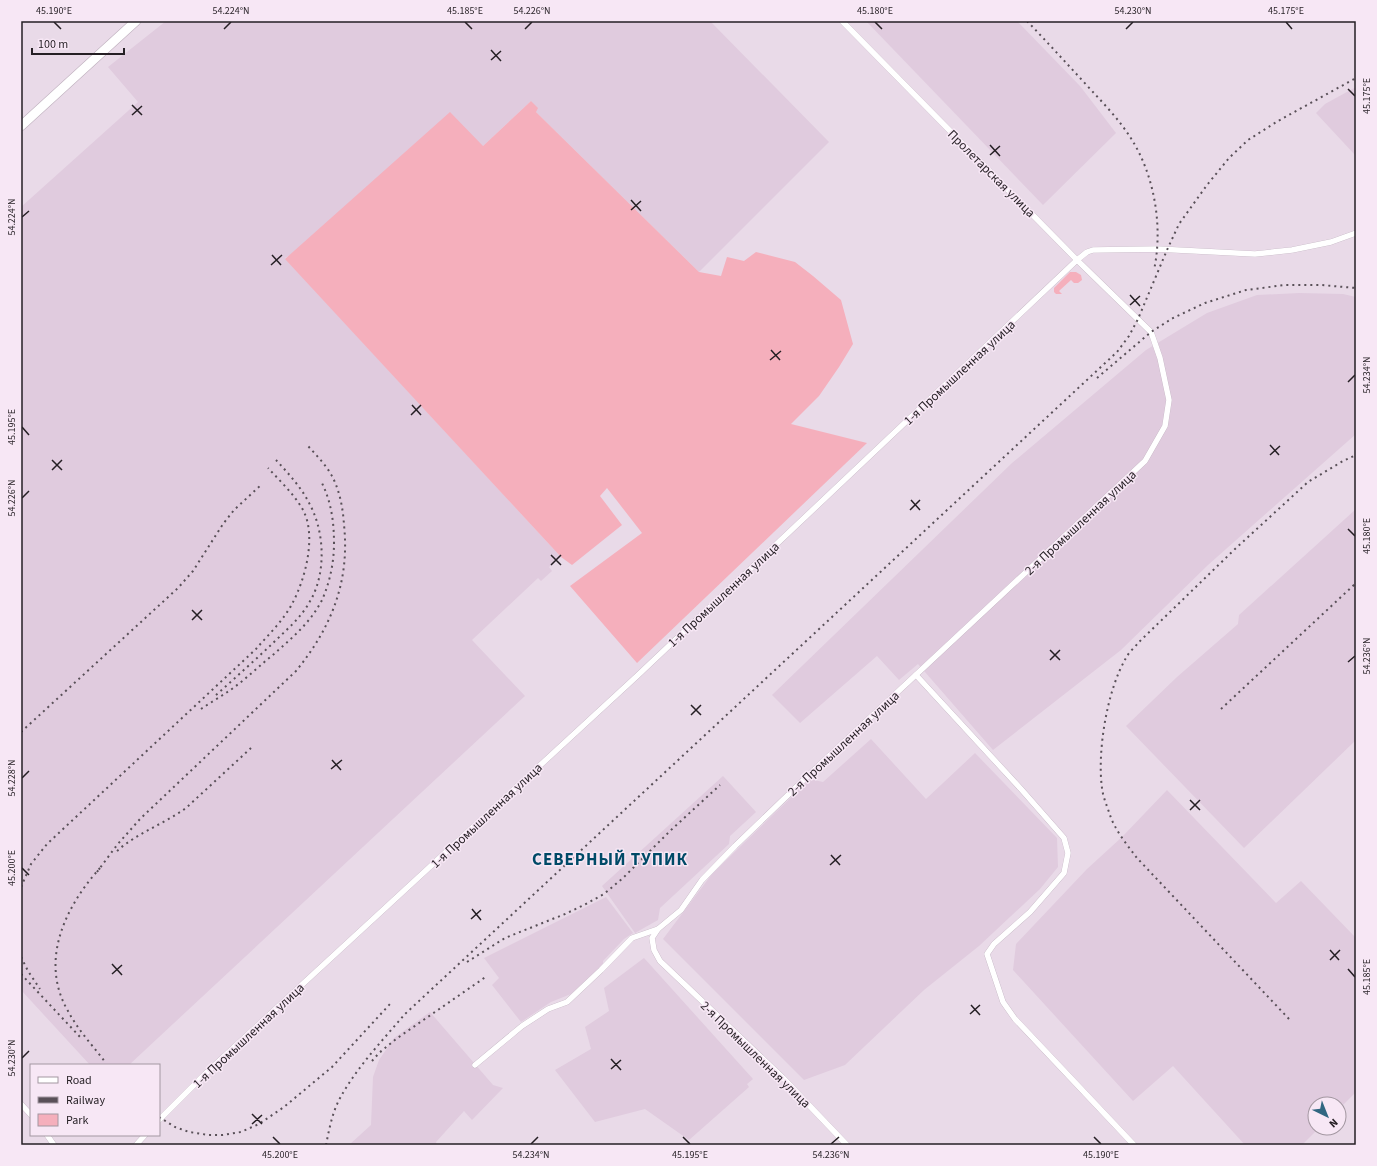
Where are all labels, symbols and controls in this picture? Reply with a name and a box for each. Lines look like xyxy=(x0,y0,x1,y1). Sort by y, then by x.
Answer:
text: 45.190°E xyxy=(36,4,72,18)
text: 54.224°N xyxy=(212,4,250,18)
text: 45.185°E xyxy=(447,4,483,18)
text: 54.226°N xyxy=(513,4,551,18)
text: 45.180°E xyxy=(857,4,893,18)
text: 54.230°N xyxy=(1114,4,1152,18)
text: 45.175°E xyxy=(1268,4,1304,18)
scale bar xyxy=(32,30,124,56)
text: 100 m xyxy=(38,36,68,53)
text: 45.175°E xyxy=(1360,78,1374,114)
street label: Пролетарская улица xyxy=(943,126,1039,222)
text: 54.224°N xyxy=(5,198,19,236)
street label: 1-я Промышленная улица xyxy=(900,316,1020,429)
text: 54.234°N xyxy=(1360,356,1374,394)
text: 45.195°E xyxy=(5,409,19,445)
street label: 2-я Промышленная улица xyxy=(1021,466,1141,579)
text: 54.226°N xyxy=(5,479,19,517)
text: 45.180°E xyxy=(1360,518,1374,554)
street label: 1-я Промышленная улица xyxy=(664,538,784,651)
text: 54.236°N xyxy=(1360,637,1374,675)
street label: 2-я Промышленная улица xyxy=(784,687,904,800)
text: 54.228°N xyxy=(5,759,19,797)
street label: 1-я Промышленная улица xyxy=(427,759,547,872)
district label: СЕВЕРНЫЙ ТУПИК xyxy=(532,848,688,872)
text: 45.200°E xyxy=(5,850,19,886)
text: 45.185°E xyxy=(1360,959,1374,995)
street label: 1-я Промышленная улица xyxy=(189,979,309,1092)
street label: 2-я Промышленная улица xyxy=(696,997,814,1112)
text: 54.230°N xyxy=(5,1039,19,1077)
legend xyxy=(30,1064,160,1136)
text: Road xyxy=(66,1072,92,1089)
text: Railway xyxy=(66,1092,105,1109)
north arrow xyxy=(1307,1096,1347,1136)
text: Park xyxy=(66,1112,88,1129)
text: N xyxy=(1326,1115,1341,1131)
text: 45.200°E xyxy=(262,1148,298,1162)
text: 54.234°N xyxy=(512,1148,550,1162)
text: 45.195°E xyxy=(672,1148,708,1162)
text: 54.236°N xyxy=(812,1148,850,1162)
text: 45.190°E xyxy=(1083,1148,1119,1162)

